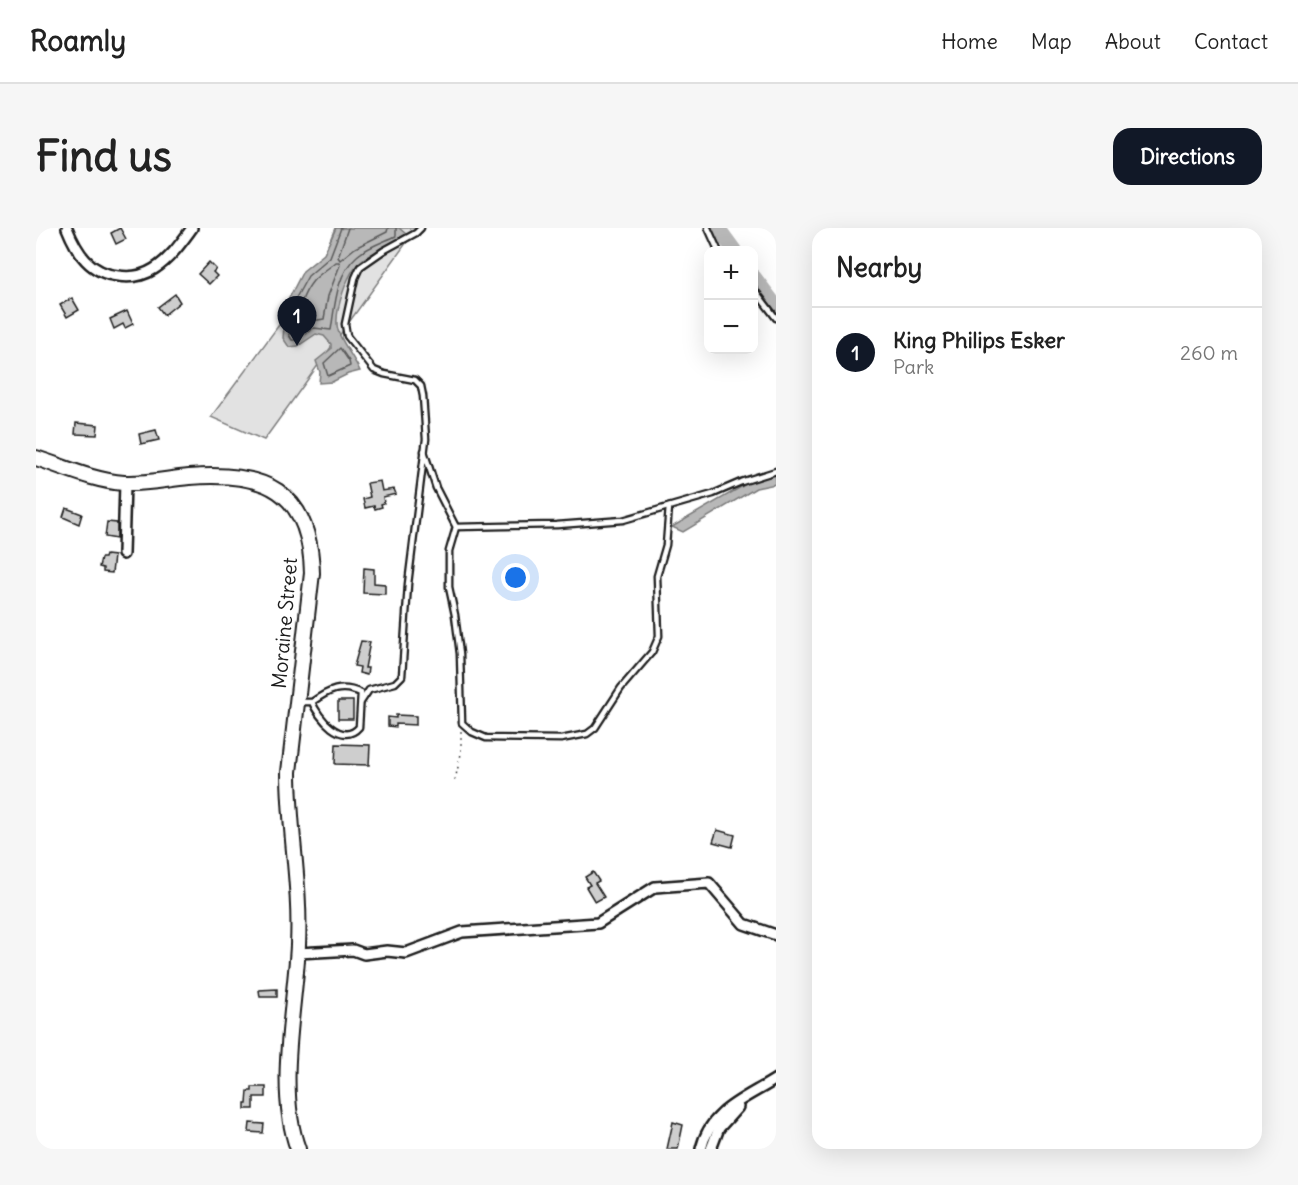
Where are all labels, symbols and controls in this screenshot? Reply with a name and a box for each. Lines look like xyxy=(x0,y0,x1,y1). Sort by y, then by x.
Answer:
text: Roamly xyxy=(30,23,126,59)
text: Home xyxy=(941,28,998,55)
text: Map xyxy=(1031,28,1072,55)
text: About xyxy=(1105,28,1161,55)
text: Contact xyxy=(1194,28,1268,55)
button: Directions xyxy=(1113,128,1262,185)
text: Find us xyxy=(36,130,172,182)
map controls xyxy=(704,246,758,354)
button: + xyxy=(704,246,758,300)
text: Nearby xyxy=(836,251,922,284)
pin: 1 xyxy=(278,296,316,346)
button: − xyxy=(704,300,758,354)
text: King Philips Esker xyxy=(893,326,1065,354)
text: 1 xyxy=(852,340,859,365)
text: 260 m xyxy=(1180,340,1238,365)
text: Park xyxy=(893,354,934,379)
street label: Moraine Street xyxy=(266,556,302,690)
your location xyxy=(501,563,530,592)

